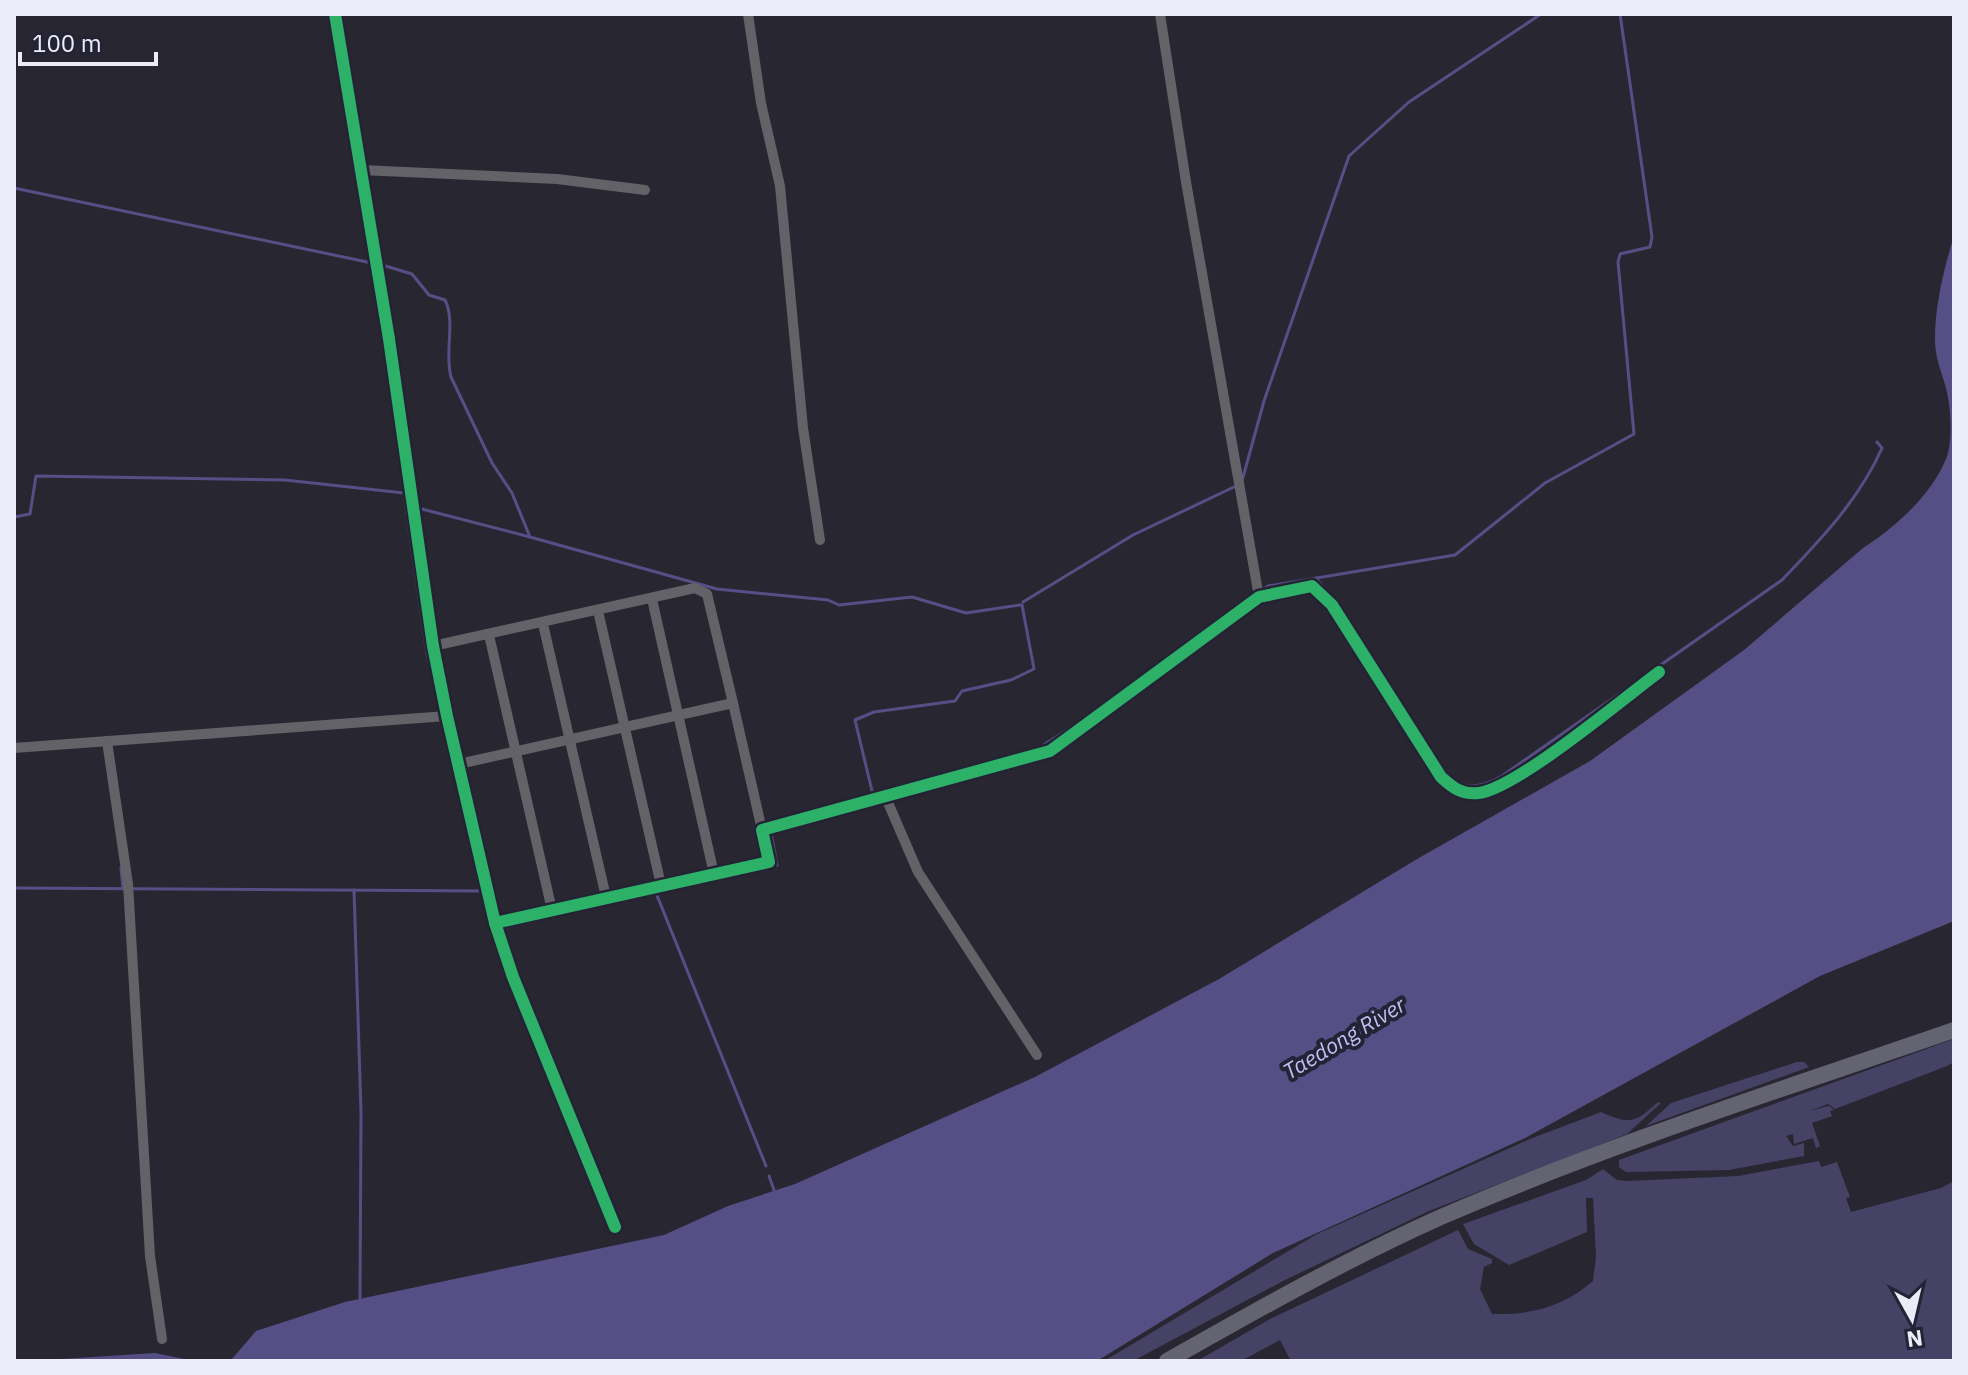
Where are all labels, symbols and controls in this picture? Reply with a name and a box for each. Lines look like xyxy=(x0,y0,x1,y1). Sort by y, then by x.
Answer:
scale bar xyxy=(20,16,156,66)
text: 100 m xyxy=(32,27,102,59)
water label: Taedong River xyxy=(1277,989,1411,1086)
north arrow xyxy=(1872,1279,1952,1359)
text: N xyxy=(1905,1324,1925,1355)

